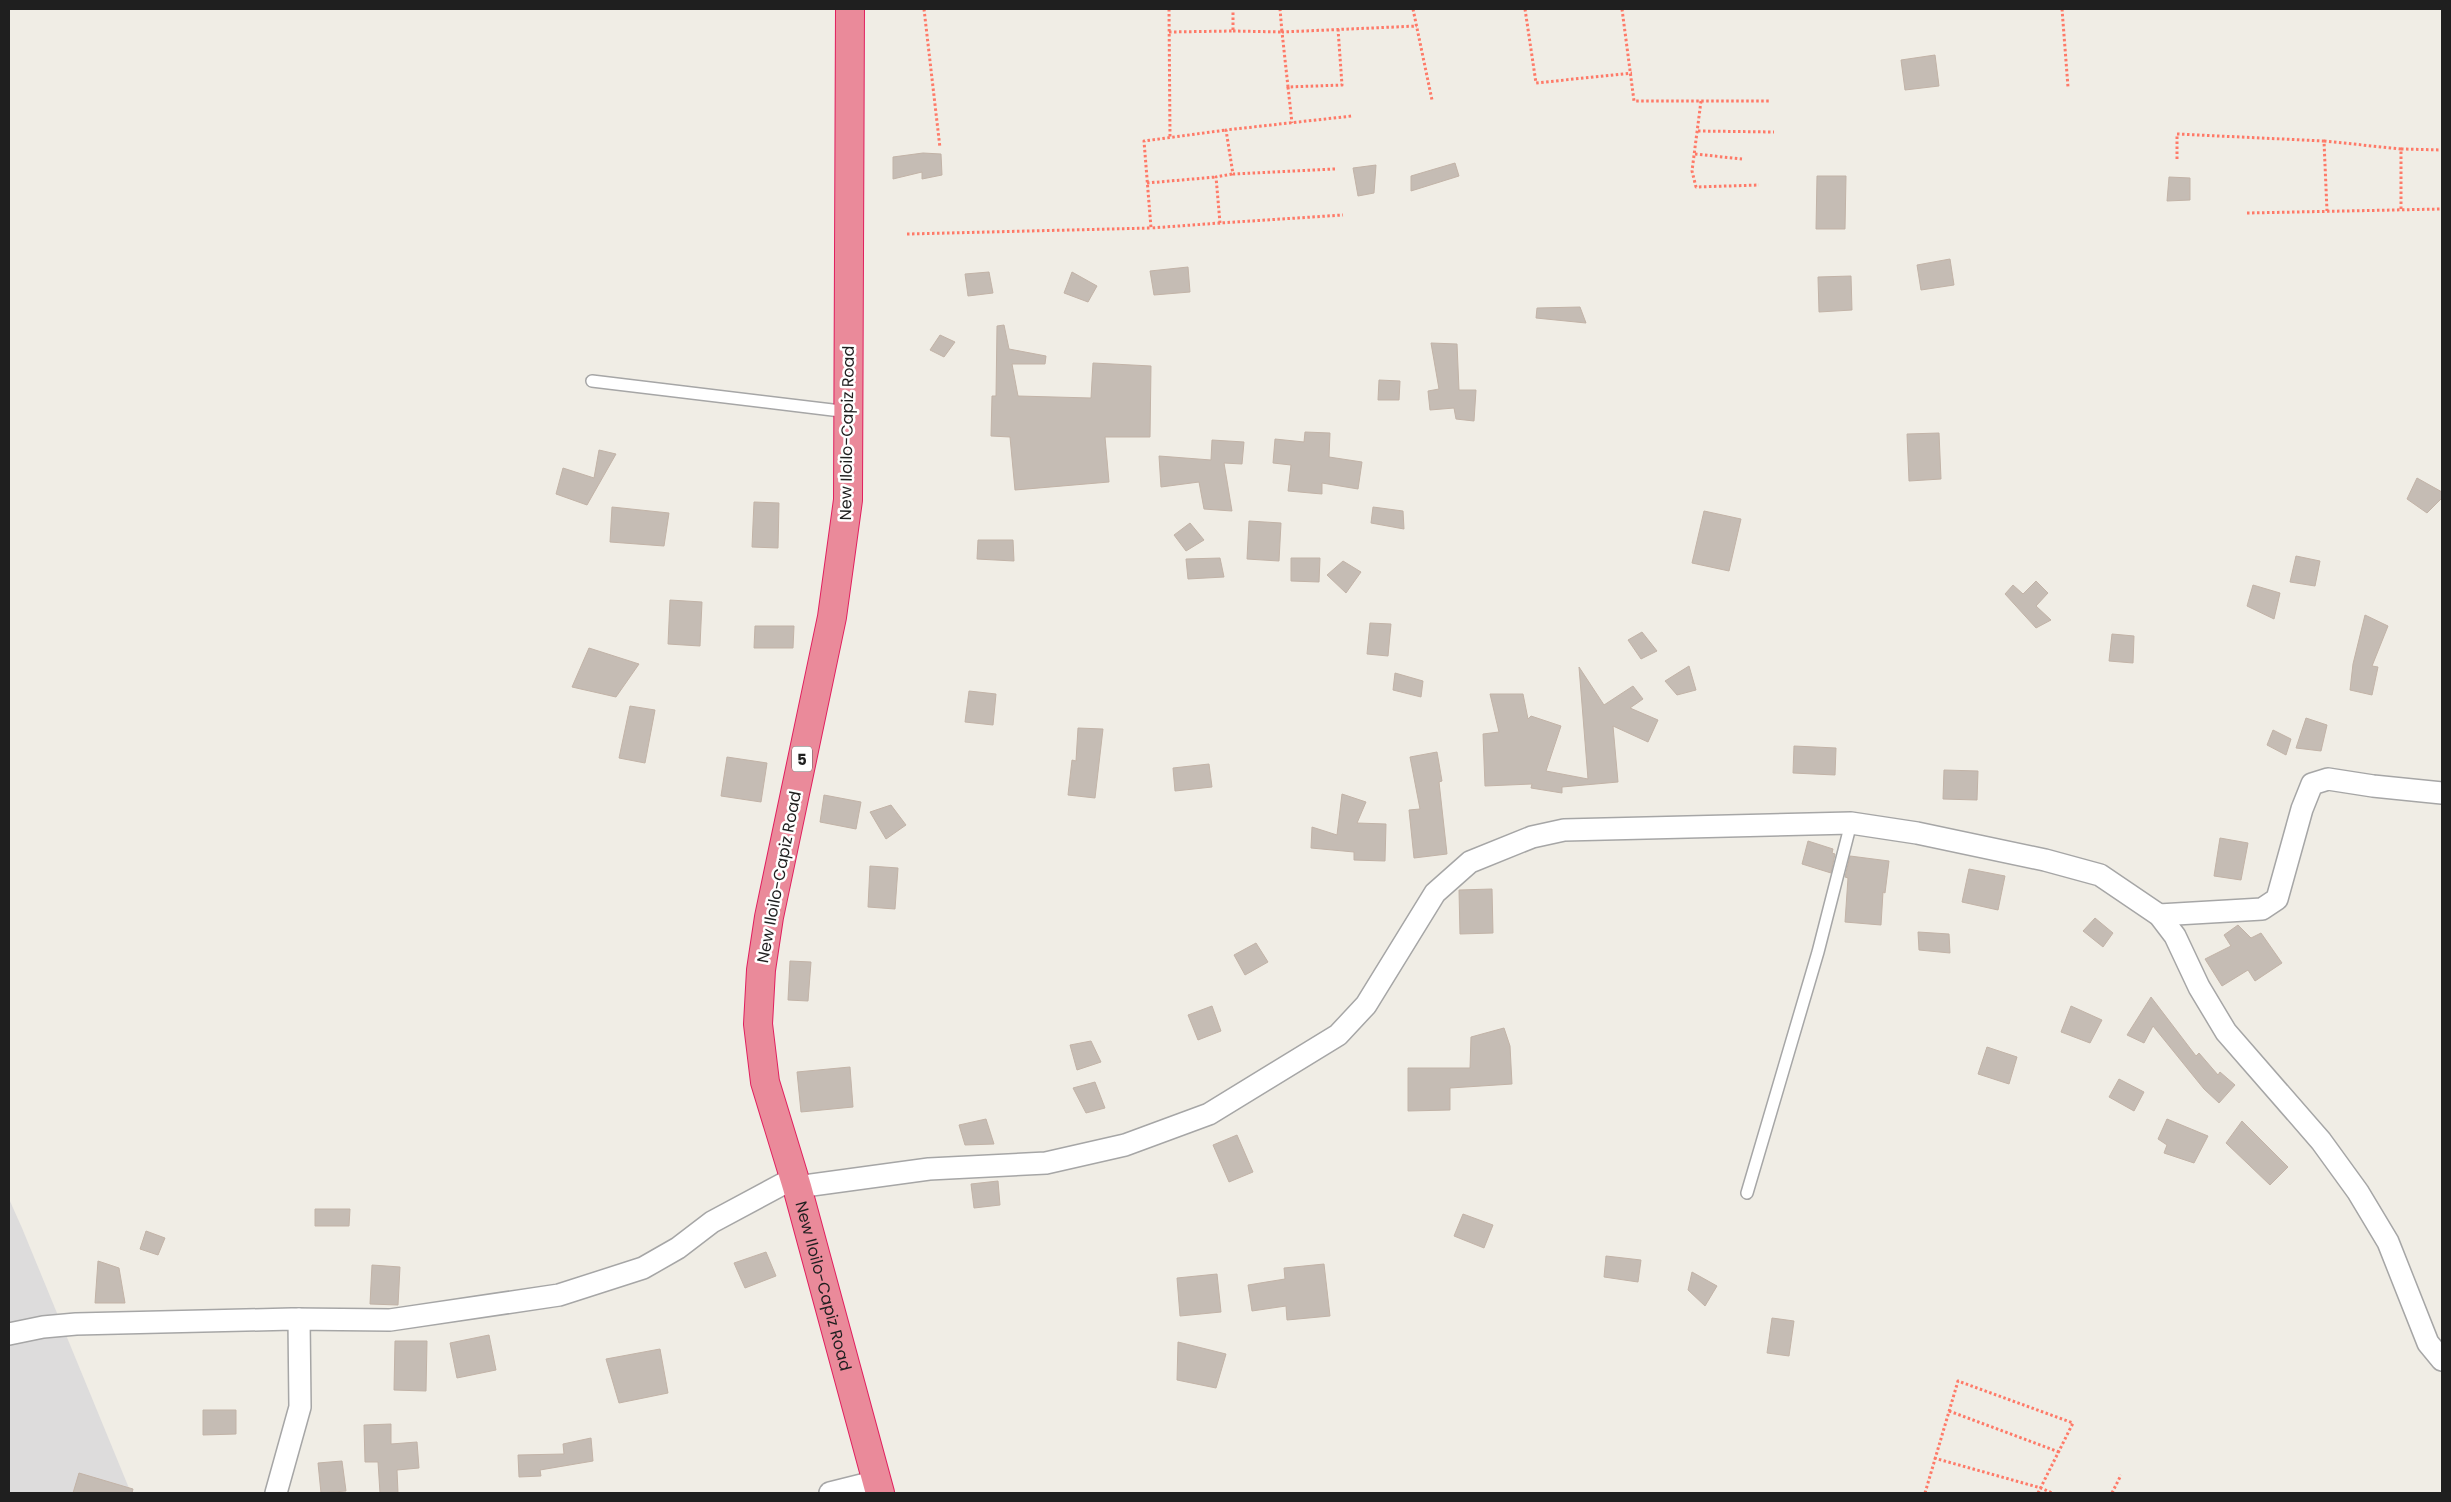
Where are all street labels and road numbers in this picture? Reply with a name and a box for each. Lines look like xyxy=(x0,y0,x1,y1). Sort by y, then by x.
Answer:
street label: New Iloilo-Capiz Road xyxy=(834,345,860,521)
road number: 5 xyxy=(792,746,812,772)
street label: New Iloilo-Capiz Road xyxy=(751,789,807,965)
street label: New Iloilo-Capiz Road xyxy=(790,1199,858,1373)

